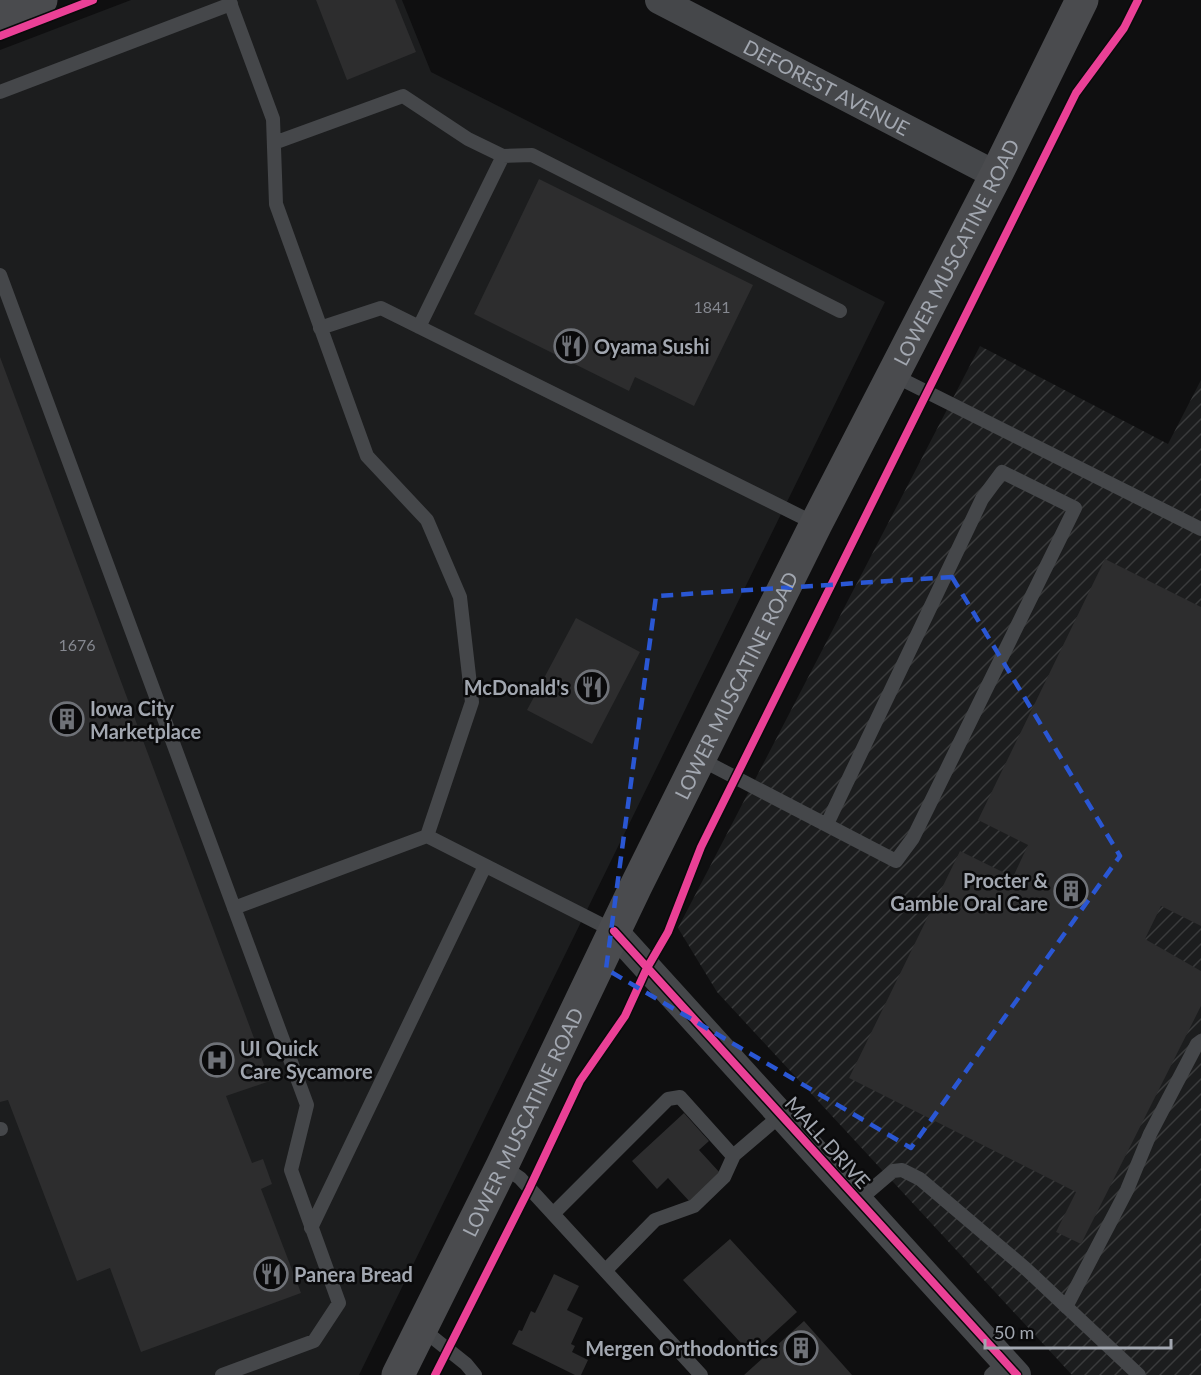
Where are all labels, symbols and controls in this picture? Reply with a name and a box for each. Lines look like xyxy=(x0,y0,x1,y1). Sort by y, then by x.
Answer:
street label: DEFOREST AVENUE xyxy=(740,34,914,140)
street label: LOWER MUSCATINE ROAD xyxy=(888,135,1024,369)
house number: 1841 xyxy=(693,297,731,316)
restaurant icon: Oyama Sushi xyxy=(553,328,589,364)
place label: Oyama Sushi xyxy=(594,334,710,358)
street label: LOWER MUSCATINE ROAD xyxy=(669,567,802,803)
house number: 1676 xyxy=(58,635,96,654)
restaurant icon: McDonald's xyxy=(574,669,610,705)
place label: McDonald's xyxy=(464,675,569,699)
place label: Iowa City Marketplace xyxy=(90,696,201,743)
building icon: Iowa City Marketplace xyxy=(49,701,85,737)
place label: Procter & Gamble Oral Care xyxy=(890,868,1049,915)
building icon: Procter & Gamble Oral Care xyxy=(1053,873,1089,909)
street label: LOWER MUSCATINE ROAD xyxy=(457,1004,588,1240)
place label: UI Quick Care Sycamore xyxy=(240,1036,373,1083)
hospital icon: UI Quick Care Sycamore xyxy=(199,1042,235,1078)
street label: MALL DRIVE xyxy=(780,1091,876,1193)
restaurant icon: Panera Bread xyxy=(253,1256,289,1292)
place label: Panera Bread xyxy=(294,1262,413,1286)
scale bar xyxy=(985,1312,1171,1350)
text: 50 m xyxy=(994,1321,1034,1343)
building icon: Mergen Orthodontics xyxy=(783,1330,819,1366)
place label: Mergen Orthodontics xyxy=(585,1336,778,1360)

